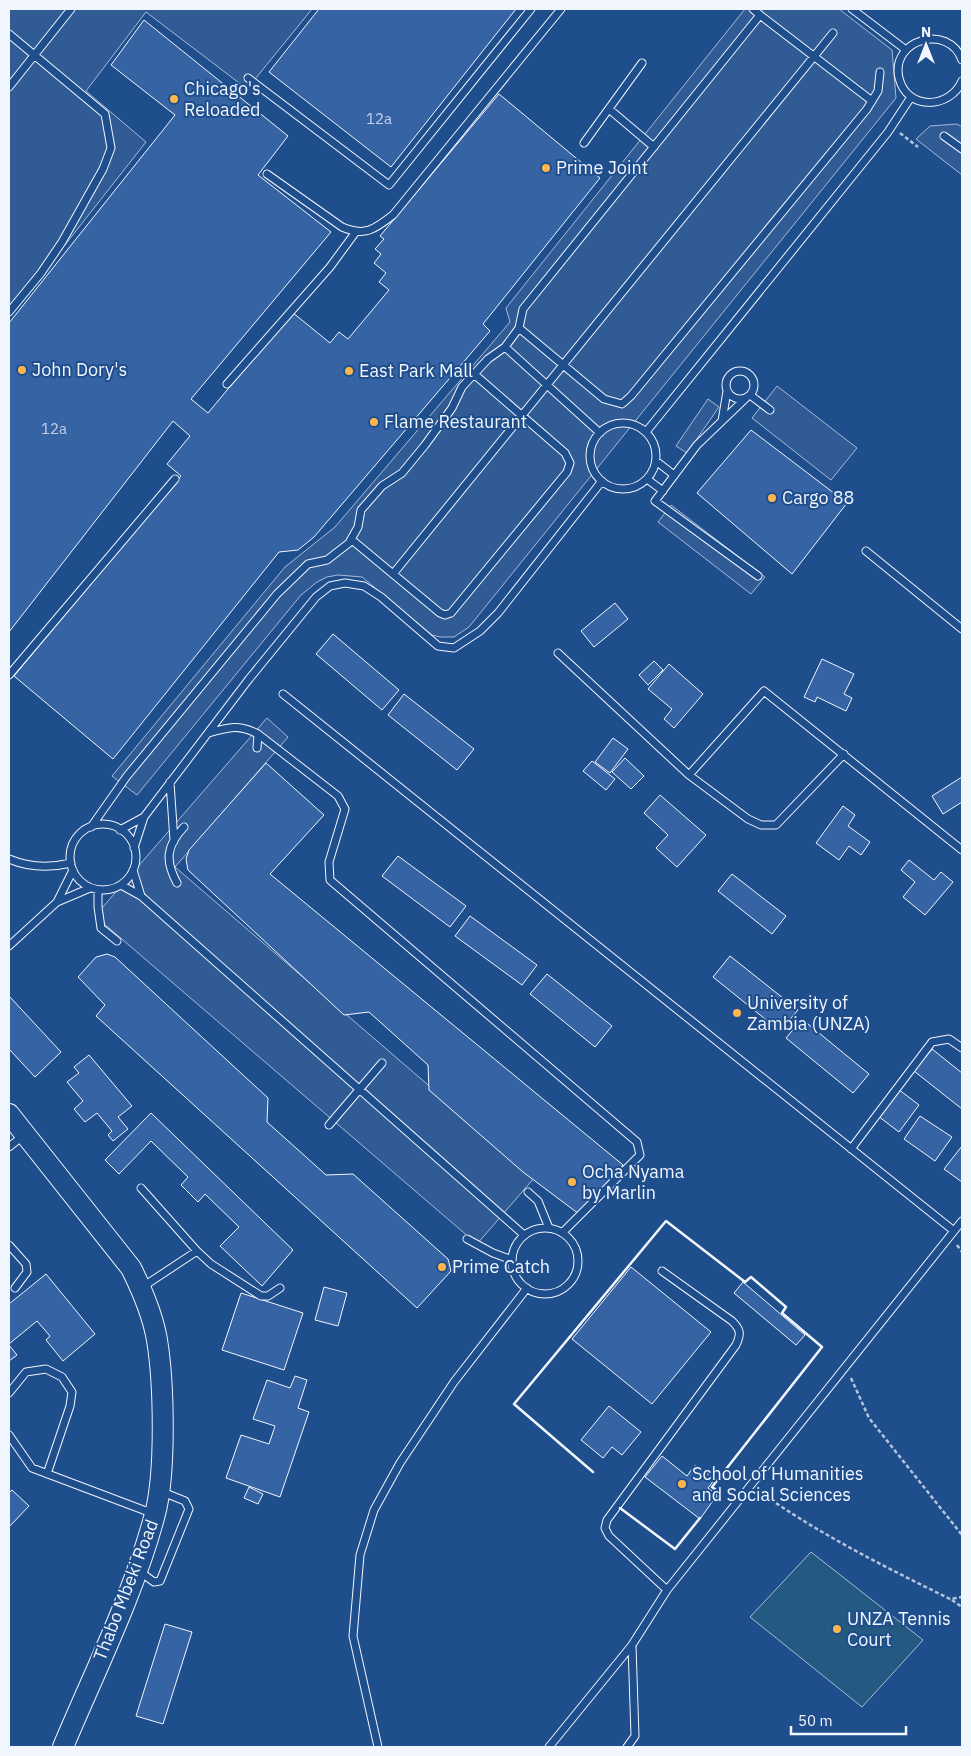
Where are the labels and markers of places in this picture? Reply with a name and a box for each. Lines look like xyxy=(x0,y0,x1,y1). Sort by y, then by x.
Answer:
place label: Chicago's Reloaded xyxy=(184,77,261,121)
marker: Chicago's Reloaded xyxy=(168,93,180,105)
place label: Prime Joint xyxy=(556,156,648,179)
marker: Prime Joint xyxy=(540,162,552,174)
place label: John Dory's xyxy=(32,358,127,381)
place label: East Park Mall xyxy=(359,359,473,382)
marker: John Dory's xyxy=(16,364,28,376)
marker: East Park Mall xyxy=(343,365,355,377)
place label: Flame Restaurant xyxy=(384,410,527,433)
marker: Flame Restaurant xyxy=(368,416,380,428)
place label: Cargo 88 xyxy=(782,486,854,509)
marker: Cargo 88 xyxy=(766,492,778,504)
place label: University of Zambia (UNZA) xyxy=(747,991,871,1035)
marker: University of Zambia (UNZA) xyxy=(731,1007,743,1019)
place label: Ocha Nyama by Marlin xyxy=(582,1160,685,1204)
marker: Ocha Nyama by Marlin xyxy=(566,1176,578,1188)
place label: Prime Catch xyxy=(452,1255,550,1278)
marker: Prime Catch xyxy=(436,1261,448,1273)
place label: School of Humanities and Social Sciences xyxy=(692,1462,864,1506)
marker: School of Humanities and Social Sciences xyxy=(676,1478,688,1490)
place label: UNZA Tennis Court xyxy=(847,1607,951,1651)
marker: UNZA Tennis Court xyxy=(831,1623,843,1635)

